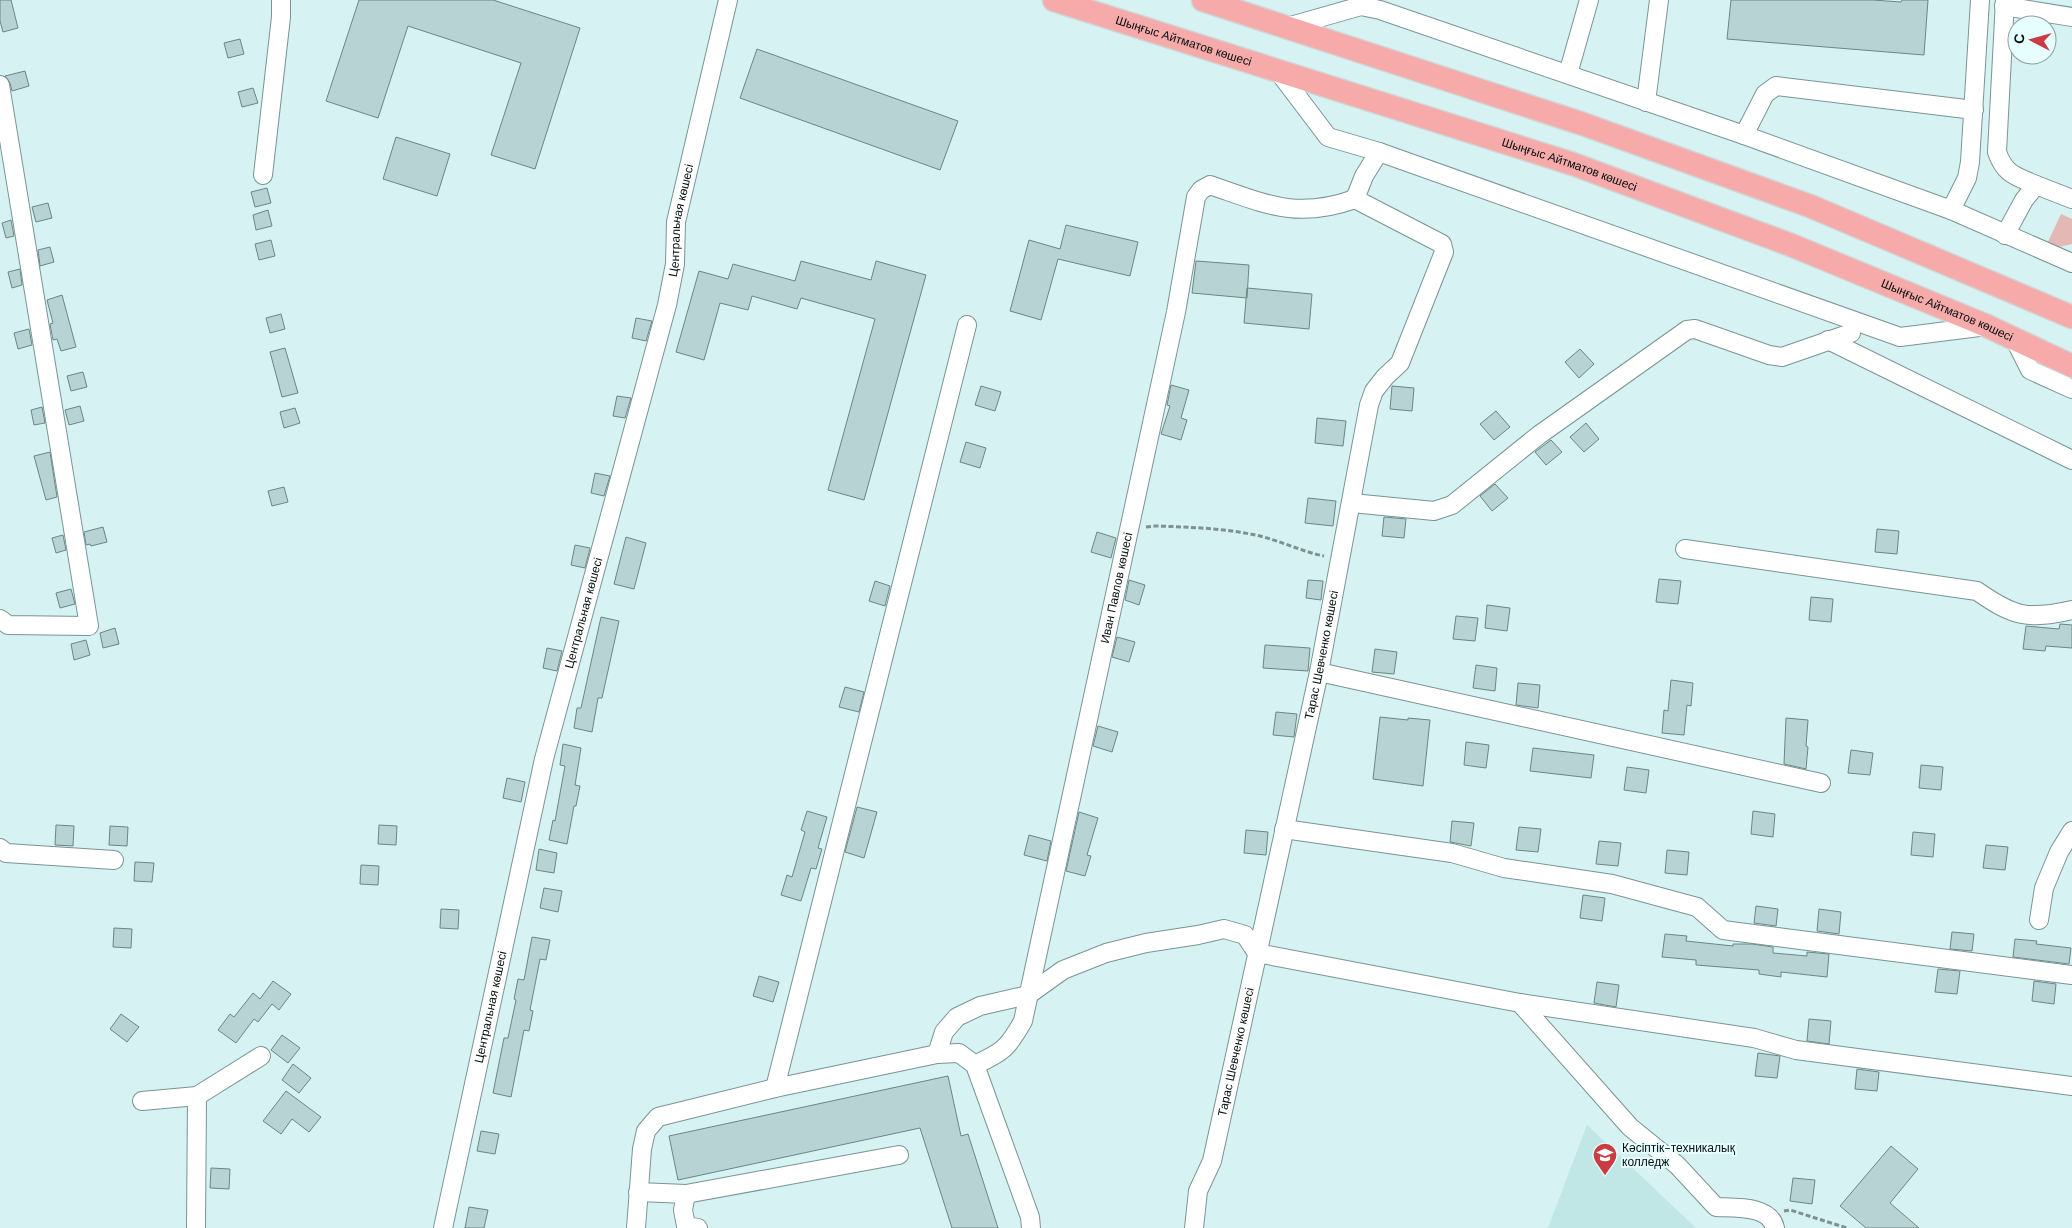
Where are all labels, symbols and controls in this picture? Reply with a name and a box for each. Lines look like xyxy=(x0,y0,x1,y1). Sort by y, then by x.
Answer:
street label: Шыңғыс Айтматов көшесі xyxy=(1114,12,1254,70)
north arrow xyxy=(2007,15,2057,65)
text: С xyxy=(2010,33,2029,45)
street label: Шыңғыс Айтматов көшесі xyxy=(1500,134,1639,195)
street label: Центральная көшесі xyxy=(665,162,697,278)
street label: Шыңғыс Айтматов көшесі xyxy=(1879,275,2016,345)
street label: Иван Павлов көшесі xyxy=(1097,531,1136,645)
street label: Центральная көшесі xyxy=(561,556,606,670)
street label: Тарас Шевченко көшесі xyxy=(1301,589,1342,721)
street label: Центральная көшесі xyxy=(471,949,510,1065)
street label: Тарас Шевченко көшесі xyxy=(1214,986,1258,1118)
place label: Кәсіптік-техникалық колледж xyxy=(1622,1140,1736,1170)
school or university icon: Кәсіптік-техникалық колледж xyxy=(1592,1142,1618,1176)

